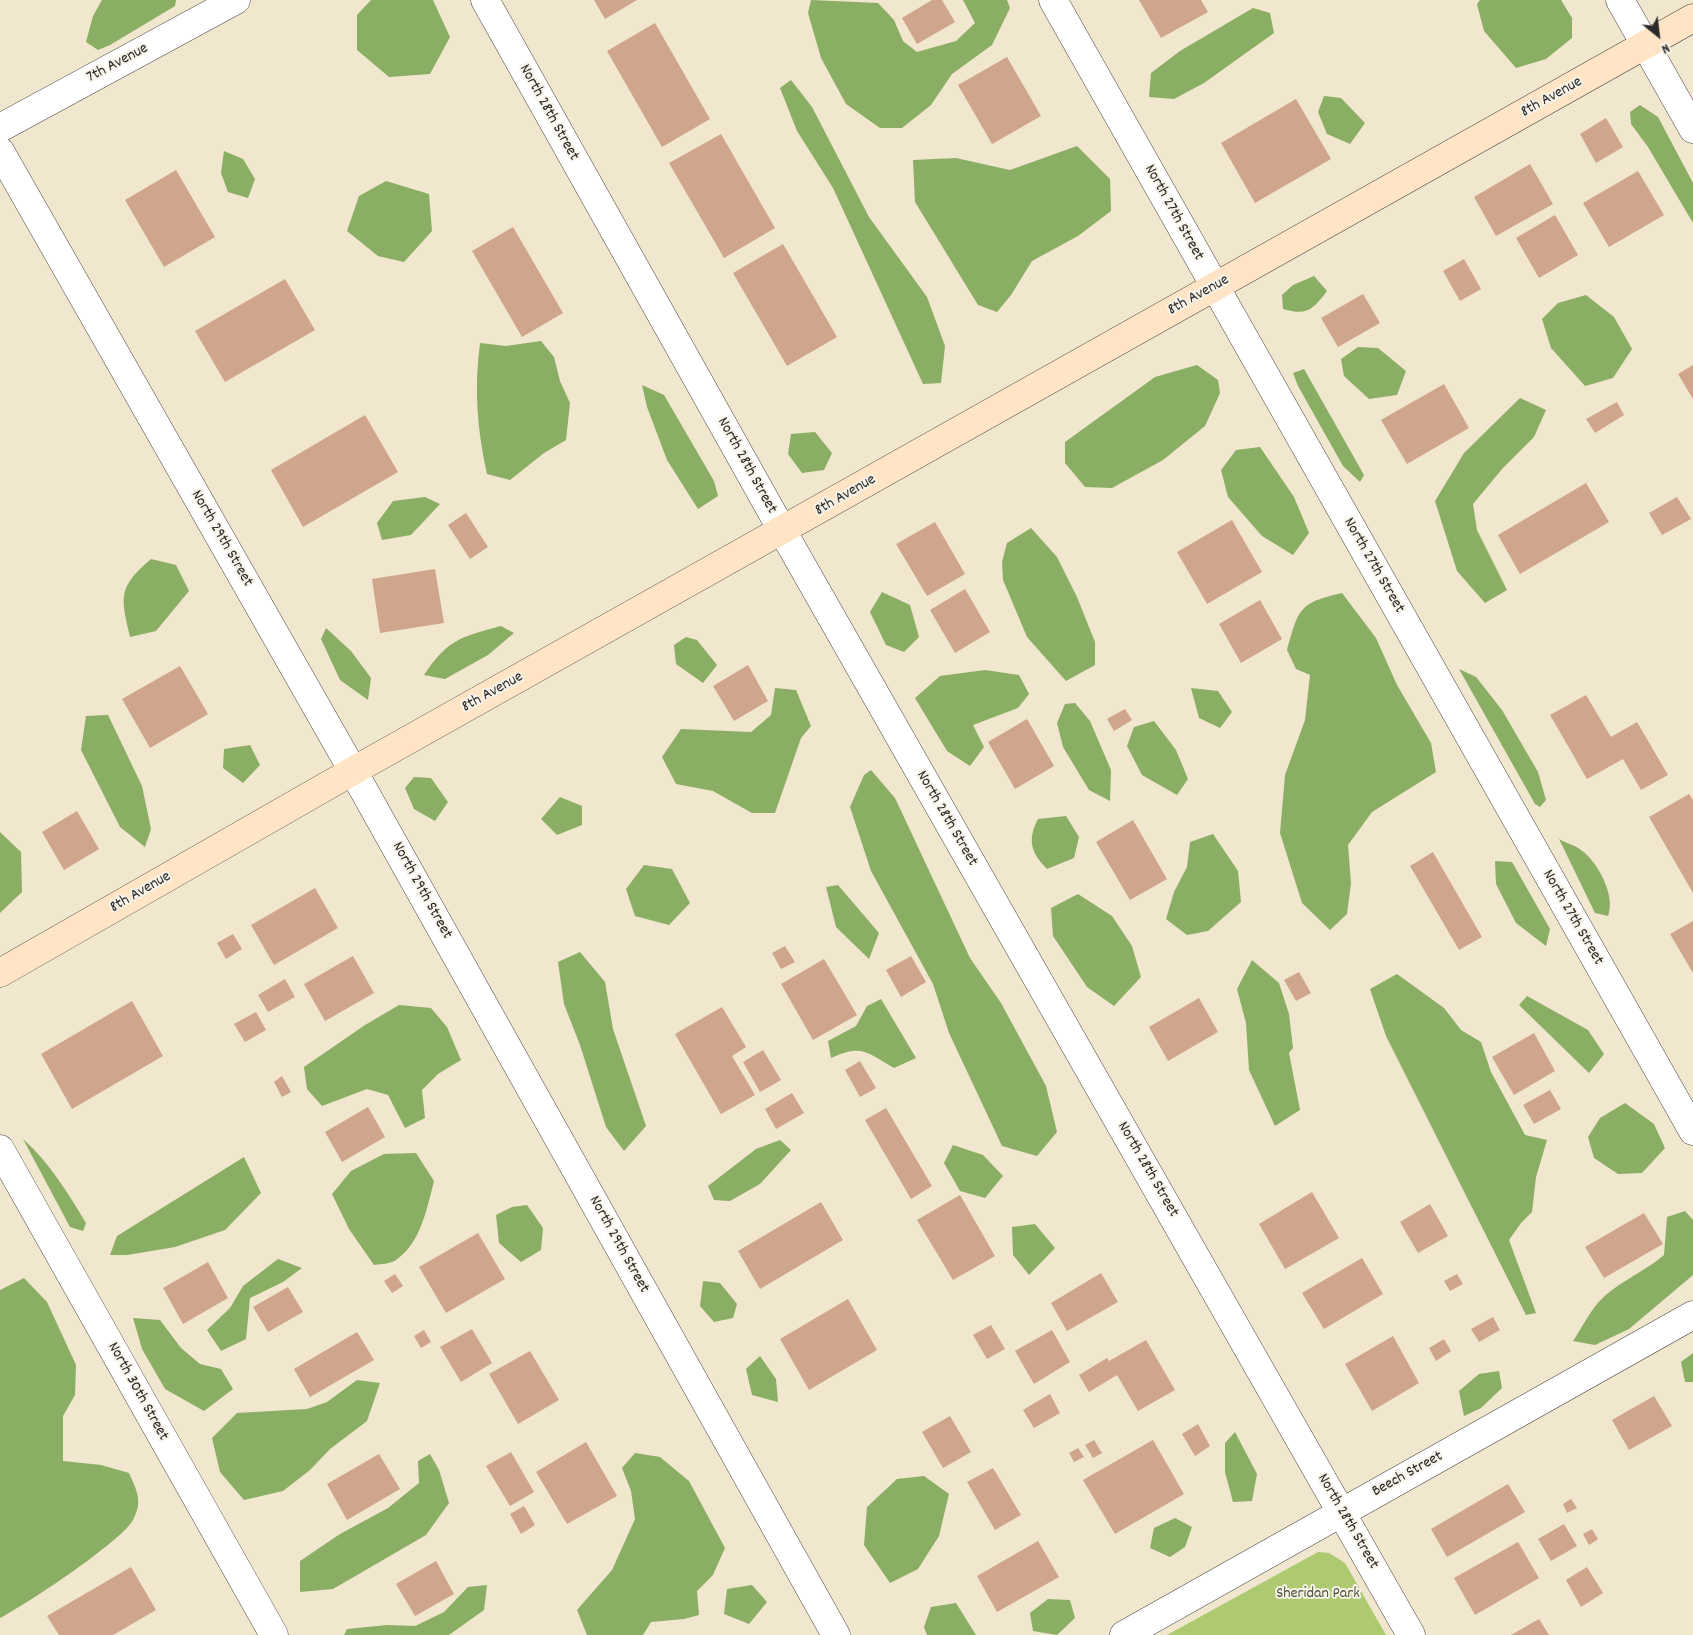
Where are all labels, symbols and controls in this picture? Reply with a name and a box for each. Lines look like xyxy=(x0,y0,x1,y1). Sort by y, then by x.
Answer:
north arrow xyxy=(1633,10,1683,60)
text: N xyxy=(1657,38,1673,59)
street label: 7th Avenue xyxy=(84,40,152,88)
street label: North 28th Street xyxy=(514,62,582,164)
street label: 8th Avenue xyxy=(1518,73,1586,123)
street label: North 27th Street xyxy=(1139,162,1207,264)
street label: 8th Avenue xyxy=(1165,271,1233,321)
street label: North 28th Street xyxy=(712,415,780,517)
street label: 8th Avenue xyxy=(812,471,880,521)
street label: North 29th Street xyxy=(186,487,256,591)
street label: North 27th Street xyxy=(1338,515,1408,617)
street label: 8th Avenue xyxy=(459,668,527,718)
street label: North 28th Street xyxy=(911,768,981,870)
street label: North 29th Street xyxy=(386,839,456,943)
street label: North 27th Street xyxy=(1537,867,1607,969)
street label: 8th Avenue xyxy=(107,868,175,918)
street label: North 28th Street xyxy=(1112,1119,1182,1221)
street label: North 29th Street xyxy=(583,1193,653,1297)
street label: North 30th Street xyxy=(102,1339,172,1445)
street label: Beech Street xyxy=(1369,1448,1447,1502)
street label: North 28th Street xyxy=(1312,1471,1382,1573)
park label: Sheridan Park xyxy=(1276,1585,1360,1605)

